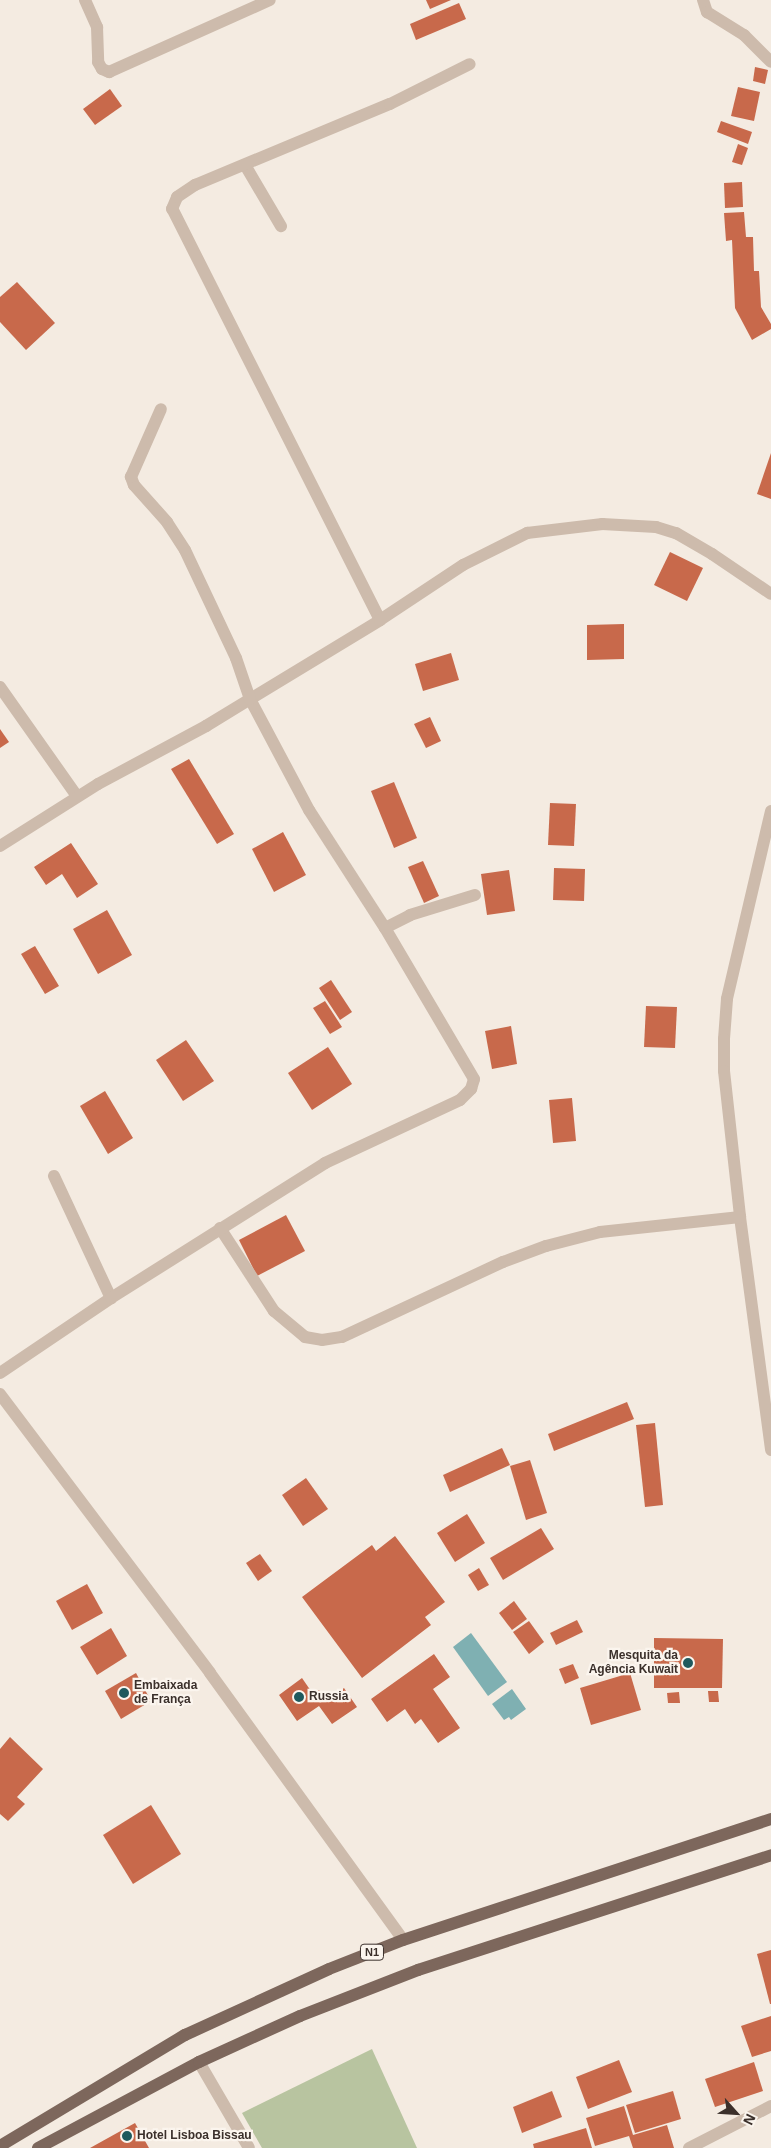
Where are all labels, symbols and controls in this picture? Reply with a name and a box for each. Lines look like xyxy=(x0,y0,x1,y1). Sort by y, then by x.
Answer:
place label: Mesquita da Agência Kuwait xyxy=(589,1649,678,1677)
marker: Mesquita da Agência Kuwait xyxy=(682,1657,694,1669)
place label: Embaixada de França xyxy=(134,1679,197,1707)
marker: Embaixada de França xyxy=(118,1687,130,1699)
place label: Russia xyxy=(309,1690,348,1704)
marker: Russia xyxy=(293,1691,305,1703)
road number: N1 xyxy=(360,1944,384,1960)
north arrow xyxy=(711,2088,761,2138)
text: N xyxy=(740,2112,759,2128)
place label: Hotel Lisboa Bissau xyxy=(137,2129,252,2143)
marker: Hotel Lisboa Bissau xyxy=(121,2130,133,2142)

